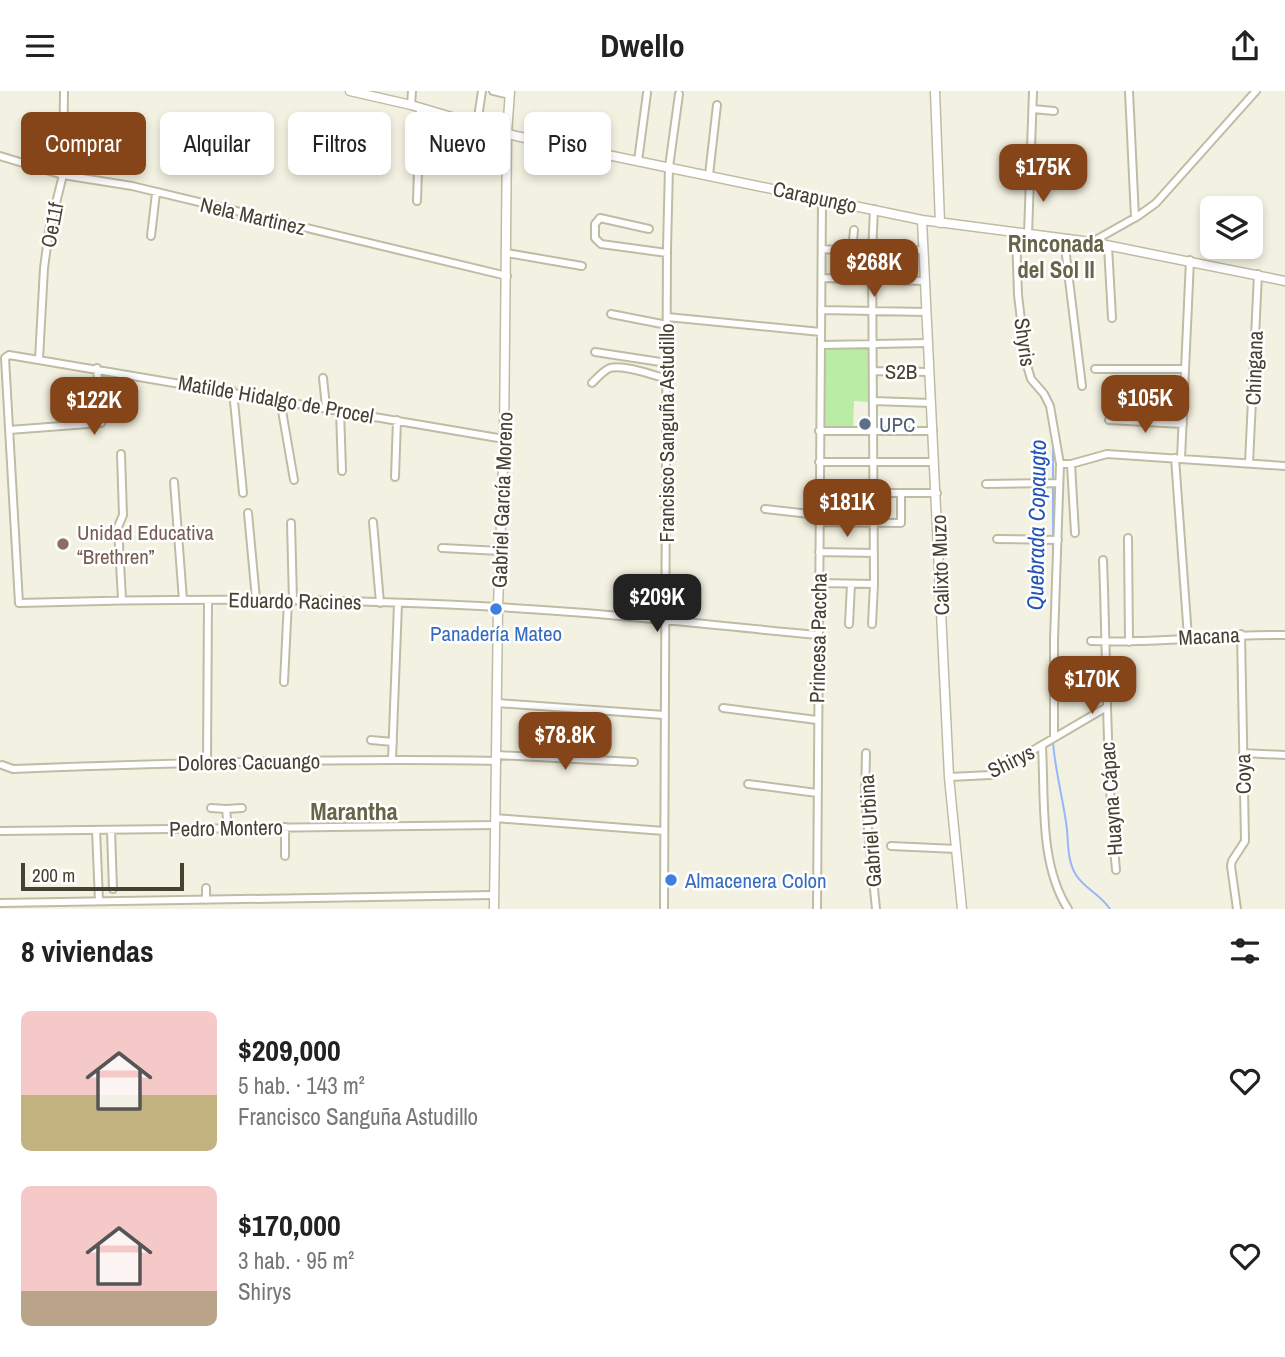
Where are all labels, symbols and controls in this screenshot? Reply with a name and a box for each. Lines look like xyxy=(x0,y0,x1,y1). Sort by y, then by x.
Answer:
text: Dwello xyxy=(600,24,685,67)
icon: menu xyxy=(21,27,59,65)
icon: share xyxy=(1226,27,1264,65)
chip: Comprar xyxy=(21,112,146,175)
chip: Alquilar xyxy=(160,112,274,175)
chip: Filtros xyxy=(288,112,391,175)
chip: Nuevo xyxy=(405,112,510,175)
chip: Piso xyxy=(524,112,611,175)
pin: $175K xyxy=(994,145,1092,204)
text: $175K xyxy=(1015,151,1071,182)
street label: Carapungo xyxy=(770,174,860,220)
street label: Nela Martinez xyxy=(198,190,309,242)
map controls xyxy=(1200,196,1263,259)
button: layers xyxy=(1200,196,1263,259)
street label: Oe11f xyxy=(33,200,71,250)
district label: Rinconada del Sol II xyxy=(1008,228,1105,285)
pin: $268K xyxy=(825,239,923,299)
text: $268K xyxy=(846,246,902,277)
street label: Shyris xyxy=(1007,316,1043,368)
street label: Francisco Sanguña Astudillo xyxy=(652,323,681,543)
street label: Chingana xyxy=(1238,330,1270,406)
street label: S2B xyxy=(885,357,917,386)
street label: Matilde Hidalgo de Procel xyxy=(176,368,376,430)
pin: $105K xyxy=(1096,375,1194,435)
pin: $122K xyxy=(45,377,143,437)
text: $105K xyxy=(1117,382,1173,413)
text: $122K xyxy=(66,384,122,415)
place label: UPC xyxy=(879,410,915,439)
street label: Gabriel García Moreno xyxy=(484,411,520,589)
marker: UPC xyxy=(857,416,873,432)
water label: Quebrada Copaugto xyxy=(1019,439,1053,611)
pin: $181K xyxy=(798,479,896,539)
text: $181K xyxy=(819,486,875,517)
street label: Calixto Muzo xyxy=(924,514,956,616)
place label: Unidad Educativa “Brethren” xyxy=(77,518,214,571)
marker: Unidad Educativa “Brethren” xyxy=(55,536,71,552)
street label: Princesa Paccha xyxy=(802,572,834,703)
pin: $209K xyxy=(608,575,706,634)
text: $209K xyxy=(629,581,685,612)
street label: Eduardo Racines xyxy=(228,585,362,617)
marker: Panadería Mateo xyxy=(488,601,504,617)
place label: Panadería Mateo xyxy=(430,619,562,648)
street label: Macana xyxy=(1178,620,1241,652)
pin: $170K xyxy=(1043,657,1141,716)
text: $170K xyxy=(1064,663,1120,694)
pin: $78.8K xyxy=(508,713,622,772)
text: $78.8K xyxy=(535,719,595,750)
street label: Shirys xyxy=(983,737,1039,785)
street label: Huayna Cápac xyxy=(1093,741,1129,857)
street label: Dolores Cacuango xyxy=(177,746,321,778)
street label: Coya xyxy=(1228,753,1258,794)
street label: Gabriel Urbina xyxy=(852,773,888,888)
district label: Marantha xyxy=(310,795,398,827)
street label: Pedro Montero xyxy=(169,813,283,843)
scale bar xyxy=(21,860,184,892)
text: 200 m xyxy=(32,862,75,888)
place label: Almacenera Colon xyxy=(684,866,827,895)
marker: Almacenera Colon xyxy=(663,872,679,888)
text: 8 viviendas xyxy=(21,931,154,971)
icon: filters xyxy=(1226,932,1264,970)
text: $209,000 xyxy=(238,1030,341,1070)
icon: home xyxy=(77,1039,161,1123)
icon: heart xyxy=(1226,1062,1264,1100)
text: 5 hab. · 143 m² xyxy=(238,1070,365,1101)
text: Francisco Sanguña Astudillo xyxy=(238,1101,478,1132)
text: $170,000 xyxy=(238,1205,341,1245)
icon: home xyxy=(77,1214,161,1298)
icon: heart xyxy=(1226,1237,1264,1275)
text: 3 hab. · 95 m² xyxy=(238,1245,354,1276)
text: Shirys xyxy=(238,1276,291,1307)

